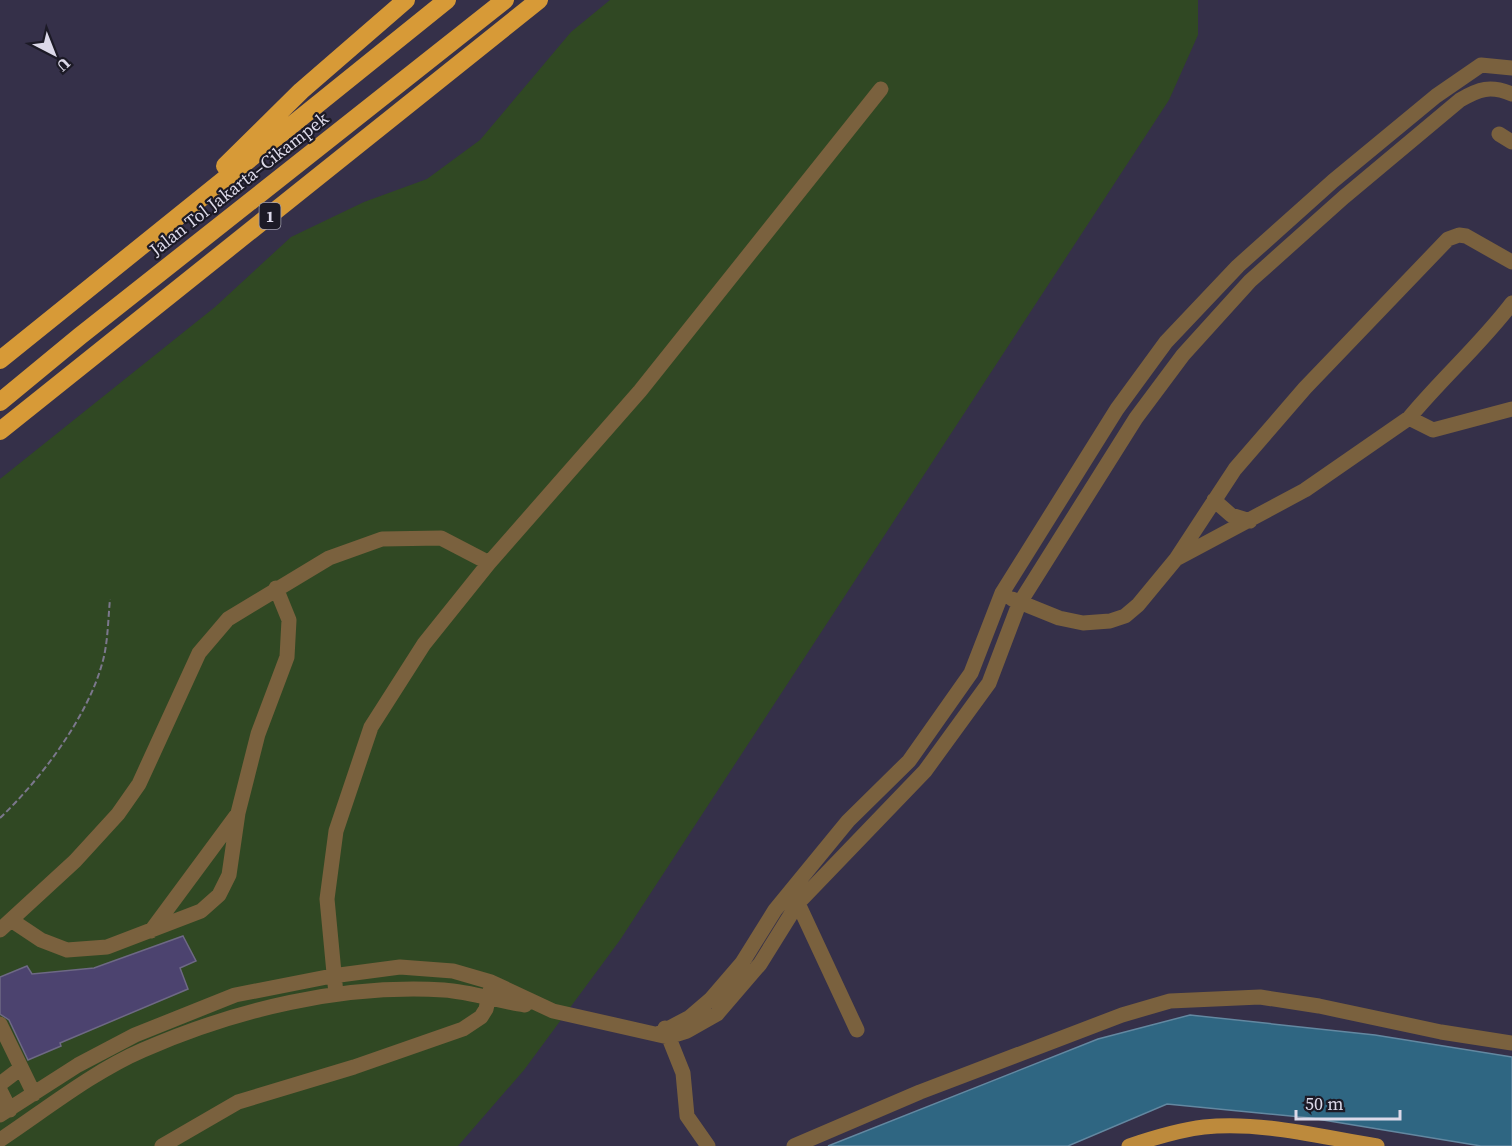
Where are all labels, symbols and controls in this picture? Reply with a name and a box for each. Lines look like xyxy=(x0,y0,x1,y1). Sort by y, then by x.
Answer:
north arrow xyxy=(24,24,84,84)
text: U xyxy=(52,53,76,77)
street label: Jalan Tol Jakarta–Cikampek xyxy=(143,106,333,262)
road number: 1 xyxy=(260,203,280,229)
scale bar xyxy=(1296,1083,1400,1121)
text: 50 m xyxy=(1305,1091,1343,1116)

